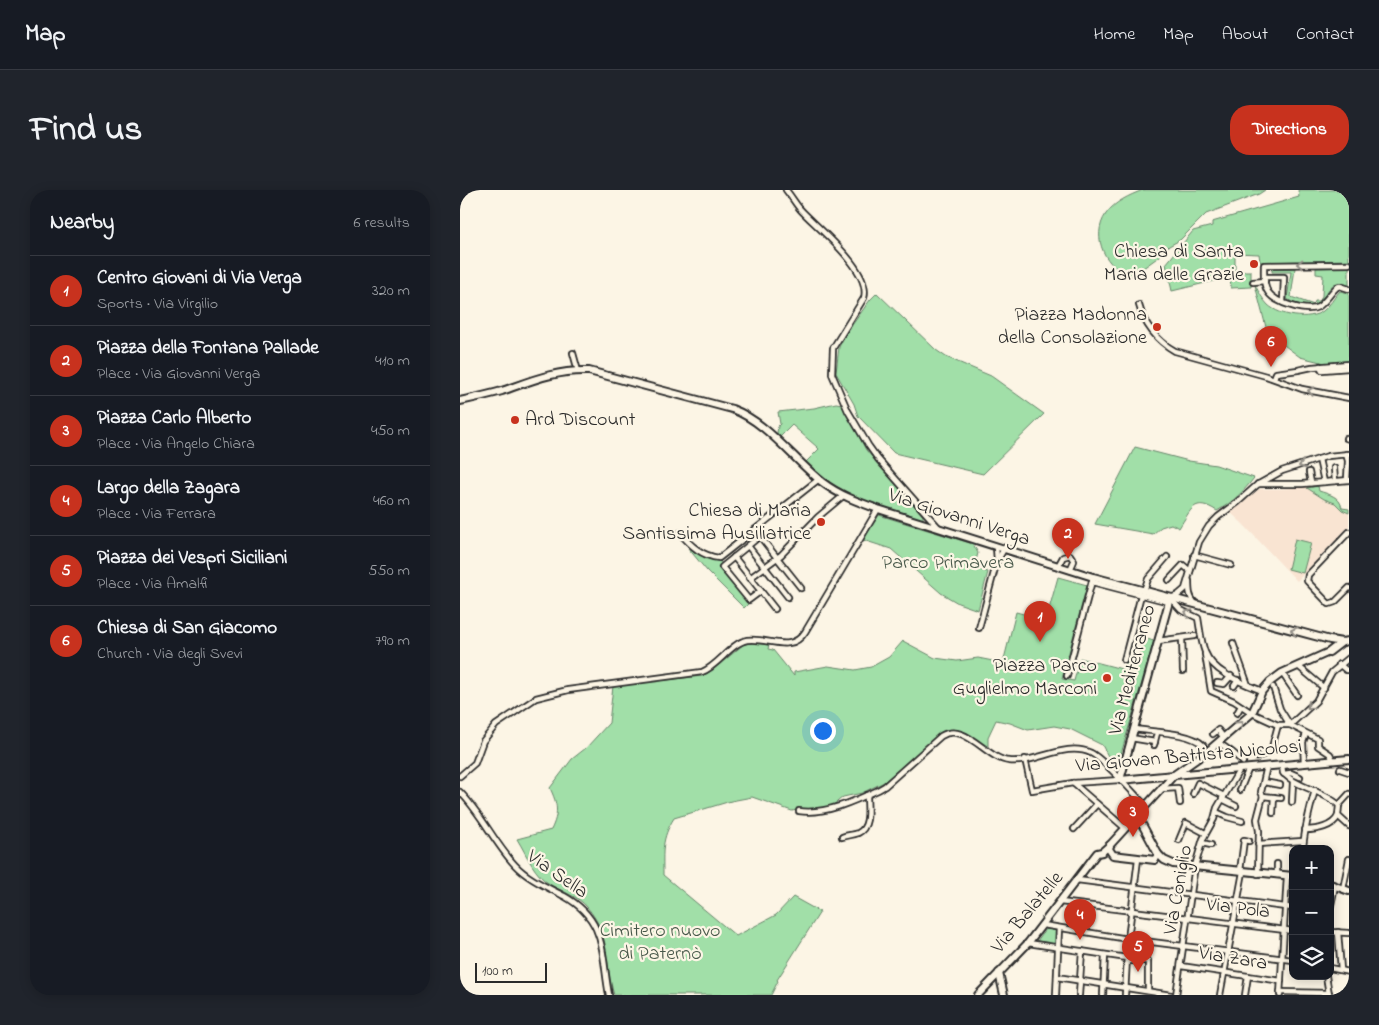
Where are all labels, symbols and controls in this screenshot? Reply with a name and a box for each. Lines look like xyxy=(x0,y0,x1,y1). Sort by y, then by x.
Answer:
text: Map xyxy=(25,17,66,52)
text: Home xyxy=(1094,22,1135,48)
text: Map xyxy=(1163,22,1194,48)
text: About xyxy=(1222,22,1268,48)
text: Contact xyxy=(1296,22,1354,48)
text: Find us xyxy=(30,105,142,156)
button: Directions xyxy=(1230,105,1349,155)
text: Nearby xyxy=(50,208,114,238)
text: 6 results xyxy=(353,211,410,235)
place label: Chiesa di Santa Maria delle Grazie xyxy=(1104,238,1244,290)
marker: Chiesa di Santa Maria delle Grazie xyxy=(1248,258,1260,270)
one-way arrow xyxy=(1296,259,1304,270)
text: Centro Giovani di Via Verga xyxy=(97,265,302,292)
text: 1 xyxy=(63,279,69,303)
text: 320 m xyxy=(372,279,410,303)
text: Sports · Via Virgilio xyxy=(97,292,218,316)
place label: Piazza Madonna della Consolazione xyxy=(998,301,1147,353)
marker: Piazza Madonna della Consolazione xyxy=(1151,321,1163,333)
pin: 6 xyxy=(1255,326,1287,367)
text: Piazza della Fontana Pallade xyxy=(97,335,319,362)
text: 2 xyxy=(62,349,70,373)
text: 410 m xyxy=(375,349,410,373)
text: Place · Via Giovanni Verga xyxy=(97,362,260,386)
one-way arrow xyxy=(1306,386,1315,397)
text: Piazza Carlo Alberto xyxy=(97,405,251,432)
place label: Ard Discount xyxy=(525,406,636,435)
marker: Ard Discount xyxy=(509,414,521,426)
text: 3 xyxy=(63,419,69,443)
text: 450 m xyxy=(371,419,410,443)
text: Place · Via Angelo Chiara xyxy=(97,432,255,456)
one-way arrow xyxy=(1298,459,1307,469)
text: Largo della Zagara xyxy=(97,475,240,502)
street label: Via Giovanni Verga xyxy=(883,481,1034,556)
text: 4 xyxy=(63,489,69,513)
text: 460 m xyxy=(373,489,410,513)
place label: Chiesa di Maria Santissima Ausiliatrice xyxy=(622,497,811,549)
text: Place · Via Ferrara xyxy=(97,502,216,526)
marker: Chiesa di Maria Santissima Ausiliatrice xyxy=(815,516,827,528)
pin: 2 xyxy=(1052,518,1084,559)
text: Piazza dei Vespri Siciliani xyxy=(97,545,287,572)
park label: Parco Primavera xyxy=(882,549,1014,578)
text: 5 xyxy=(61,559,71,583)
text: 550 m xyxy=(368,559,410,583)
text: Place · Via Amalfi xyxy=(97,572,210,596)
pin: 1 xyxy=(1024,601,1056,642)
street label: Via Mediterraneo xyxy=(1101,602,1164,739)
one-way arrow xyxy=(1184,609,1193,619)
text: Chiesa di San Giacomo xyxy=(97,615,277,642)
one-way arrow xyxy=(1291,626,1299,636)
text: 6 xyxy=(62,629,70,653)
text: 790 m xyxy=(375,629,410,653)
text: Church · Via degli Svevi xyxy=(97,642,243,666)
place label: Piazza Parco Guglielmo Marconi xyxy=(953,652,1097,705)
marker: Piazza Parco Guglielmo Marconi xyxy=(1101,672,1113,684)
one-way arrow xyxy=(1307,700,1316,709)
your location xyxy=(810,718,836,744)
one-way arrow xyxy=(1235,721,1244,730)
street label: Via Giovan Battista Nicolosi xyxy=(1074,733,1303,781)
pin: 3 xyxy=(1117,796,1149,837)
street label: Via Sella xyxy=(520,843,594,907)
street label: Via Coniglio xyxy=(1157,843,1202,938)
map controls xyxy=(1289,845,1334,980)
button: + xyxy=(1289,845,1334,890)
street label: Via Balatelle xyxy=(984,866,1071,961)
button: − xyxy=(1289,890,1334,935)
street label: Via Pola xyxy=(1203,891,1272,927)
pin: 4 xyxy=(1064,899,1096,940)
park label: Cimitero nuovo di Paternò xyxy=(600,917,720,969)
pin: 5 xyxy=(1122,931,1154,972)
button: layers xyxy=(1289,935,1334,980)
street label: Via Zara xyxy=(1196,939,1269,979)
scale bar xyxy=(475,960,548,983)
text: 100 m xyxy=(482,961,513,982)

